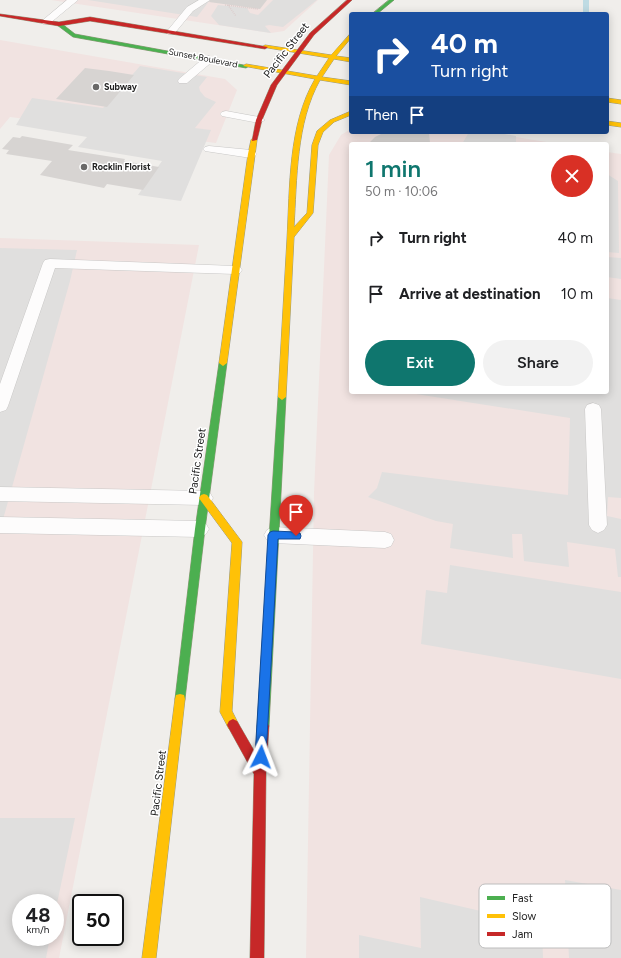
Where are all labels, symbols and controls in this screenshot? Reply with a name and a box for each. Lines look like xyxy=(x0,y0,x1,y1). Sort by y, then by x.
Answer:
street label: Pacific Street xyxy=(261,20,312,80)
text: 40 m xyxy=(431,26,498,60)
icon: right xyxy=(365,28,417,80)
street label: Sunset Boulevard xyxy=(168,45,239,70)
text: Turn right xyxy=(431,60,508,82)
place label: Subway xyxy=(104,81,138,92)
marker: Subway xyxy=(91,82,101,92)
icon: arrive xyxy=(406,104,428,126)
text: Then xyxy=(365,106,398,124)
text: 1 min xyxy=(365,154,421,183)
button: close xyxy=(551,155,593,197)
place label: Rocklin Florist xyxy=(92,161,151,172)
marker: Rocklin Florist xyxy=(79,162,89,172)
text: 50 m · 10:06 xyxy=(365,184,438,199)
icon: right xyxy=(365,227,387,249)
text: Turn right xyxy=(399,229,467,247)
text: 40 m xyxy=(558,229,593,247)
icon: arrive xyxy=(365,283,387,305)
text: Arrive at destination xyxy=(399,285,540,303)
text: 10 m xyxy=(561,285,593,303)
button: Exit xyxy=(365,340,475,386)
button: Share xyxy=(483,340,593,386)
street label: Pacific Street xyxy=(186,427,209,495)
pin xyxy=(279,495,313,536)
icon: arrive xyxy=(285,501,307,523)
position arrow xyxy=(240,736,282,778)
street label: Pacific Street xyxy=(148,749,169,817)
legend xyxy=(479,884,611,948)
text: Fast xyxy=(512,892,533,905)
speed limit sign: 50 xyxy=(72,894,124,946)
text: 48 xyxy=(26,903,50,927)
text: Slow xyxy=(512,910,536,923)
text: km/h xyxy=(27,923,49,936)
text: Jam xyxy=(512,928,533,941)

